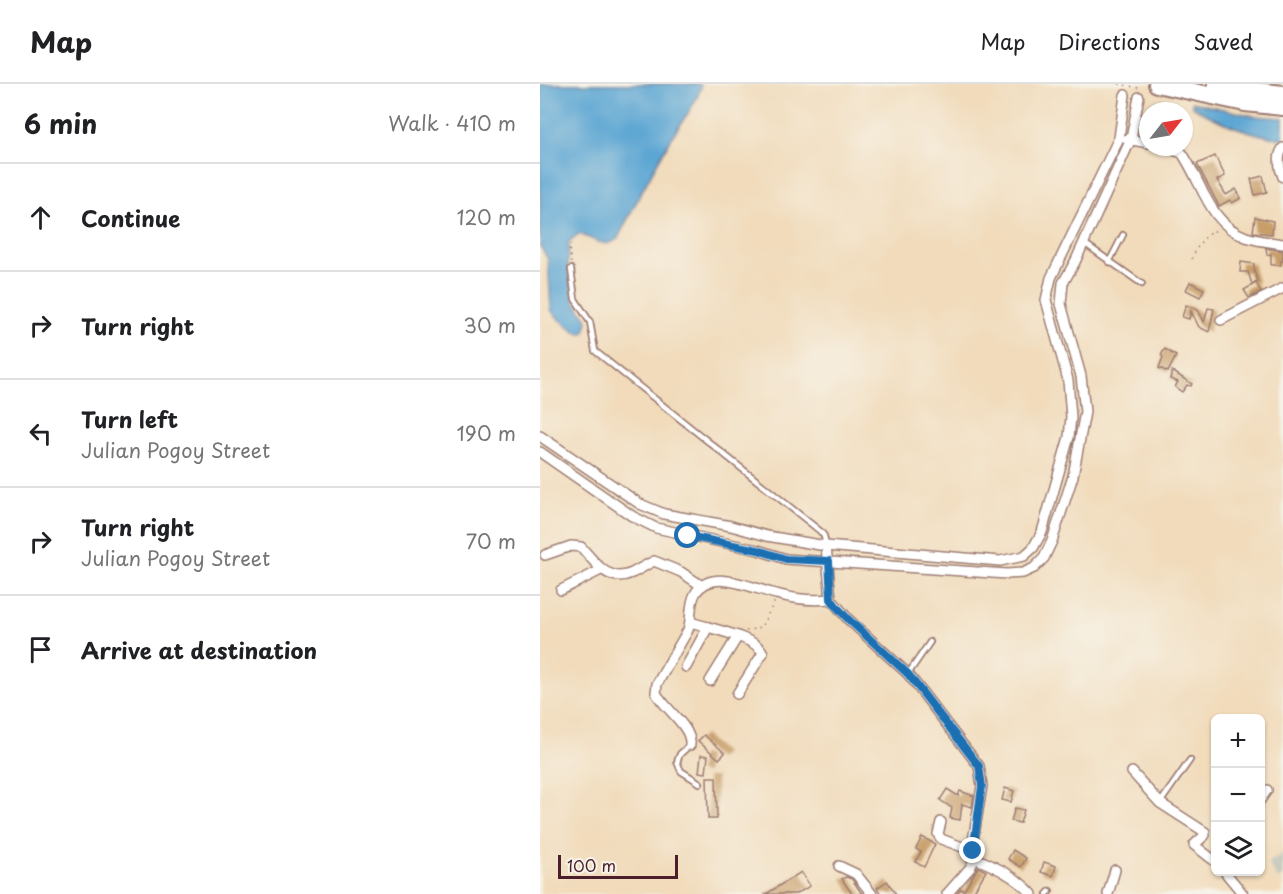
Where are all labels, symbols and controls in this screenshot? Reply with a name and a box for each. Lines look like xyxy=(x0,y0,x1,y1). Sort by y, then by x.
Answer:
text: Map xyxy=(30,20,92,63)
text: Map xyxy=(980,25,1025,57)
text: Directions xyxy=(1058,25,1160,57)
text: Saved xyxy=(1193,25,1253,57)
north arrow xyxy=(1139,102,1193,156)
text: 6 min xyxy=(24,104,97,143)
text: Walk · 410 m xyxy=(388,108,516,138)
icon: ahead xyxy=(24,201,57,234)
text: Continue xyxy=(81,201,180,234)
text: 120 m xyxy=(457,202,516,232)
icon: right xyxy=(24,309,57,342)
text: Turn right xyxy=(81,309,194,342)
text: 30 m xyxy=(463,310,516,340)
text: Turn left xyxy=(81,402,178,435)
icon: left xyxy=(24,417,57,450)
text: 190 m xyxy=(457,418,516,448)
text: Julian Pogoy Street xyxy=(81,435,270,465)
text: Turn right xyxy=(81,510,194,543)
route start xyxy=(674,522,700,548)
icon: right xyxy=(24,525,57,558)
text: 70 m xyxy=(466,526,516,556)
text: Julian Pogoy Street xyxy=(81,543,270,573)
icon: arrive xyxy=(24,633,57,666)
text: Arrive at destination xyxy=(81,633,317,666)
map controls xyxy=(1211,714,1265,876)
button: + xyxy=(1211,714,1265,768)
button: − xyxy=(1211,768,1265,822)
button: layers xyxy=(1211,822,1265,876)
route end xyxy=(959,837,985,863)
scale bar xyxy=(558,852,678,880)
text: 100 m xyxy=(567,853,616,877)

